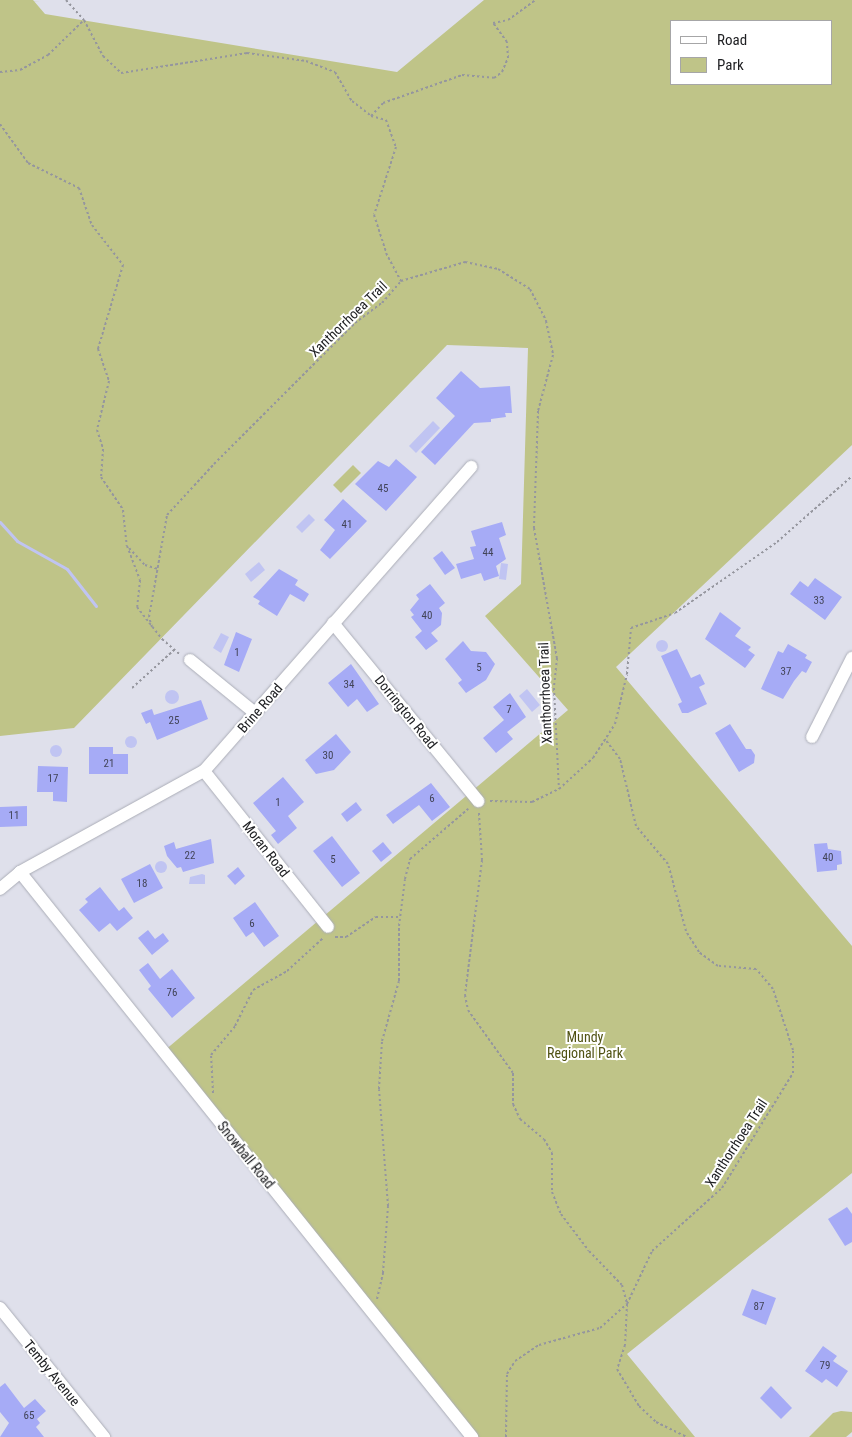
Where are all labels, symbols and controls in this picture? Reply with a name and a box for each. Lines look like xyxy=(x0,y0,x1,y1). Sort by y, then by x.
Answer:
legend xyxy=(670,20,832,85)
text: Road xyxy=(717,31,747,49)
text: Park xyxy=(717,56,744,74)
street label: Xanthorrhoea Trail xyxy=(306,278,390,360)
house number: 45 xyxy=(378,482,388,496)
house number: 41 xyxy=(342,518,352,532)
house number: 44 xyxy=(483,546,493,560)
house number: 33 xyxy=(814,594,824,608)
house number: 40 xyxy=(422,609,432,623)
street label: Xanthorrhoea Trail xyxy=(535,642,555,744)
house number: 1 xyxy=(234,646,240,660)
house number: 5 xyxy=(476,661,482,675)
house number: 37 xyxy=(781,665,791,679)
street label: Dorrington Road xyxy=(371,672,441,752)
house number: 34 xyxy=(344,678,354,692)
street label: Brine Road xyxy=(234,680,286,736)
house number: 7 xyxy=(506,703,512,717)
house number: 25 xyxy=(169,714,179,728)
house number: 30 xyxy=(323,749,333,763)
house number: 21 xyxy=(104,757,114,771)
house number: 17 xyxy=(48,772,58,786)
house number: 6 xyxy=(429,792,435,806)
house number: 1 xyxy=(275,796,281,810)
house number: 11 xyxy=(9,809,19,823)
street label: Moran Road xyxy=(239,818,293,880)
house number: 22 xyxy=(185,849,195,863)
house number: 40 xyxy=(823,851,833,865)
house number: 5 xyxy=(330,853,336,867)
house number: 18 xyxy=(137,877,147,891)
house number: 6 xyxy=(249,917,255,931)
house number: 76 xyxy=(167,986,177,1000)
park label: Mundy Regional Park xyxy=(547,1029,623,1062)
street label: Xanthorrhoea Trail xyxy=(701,1096,771,1190)
street label: Snowball Road xyxy=(214,1118,278,1192)
house number: 87 xyxy=(754,1300,764,1314)
street label: Temby Avenue xyxy=(20,1337,84,1409)
house number: 79 xyxy=(820,1359,830,1373)
house number: 65 xyxy=(24,1409,34,1423)

